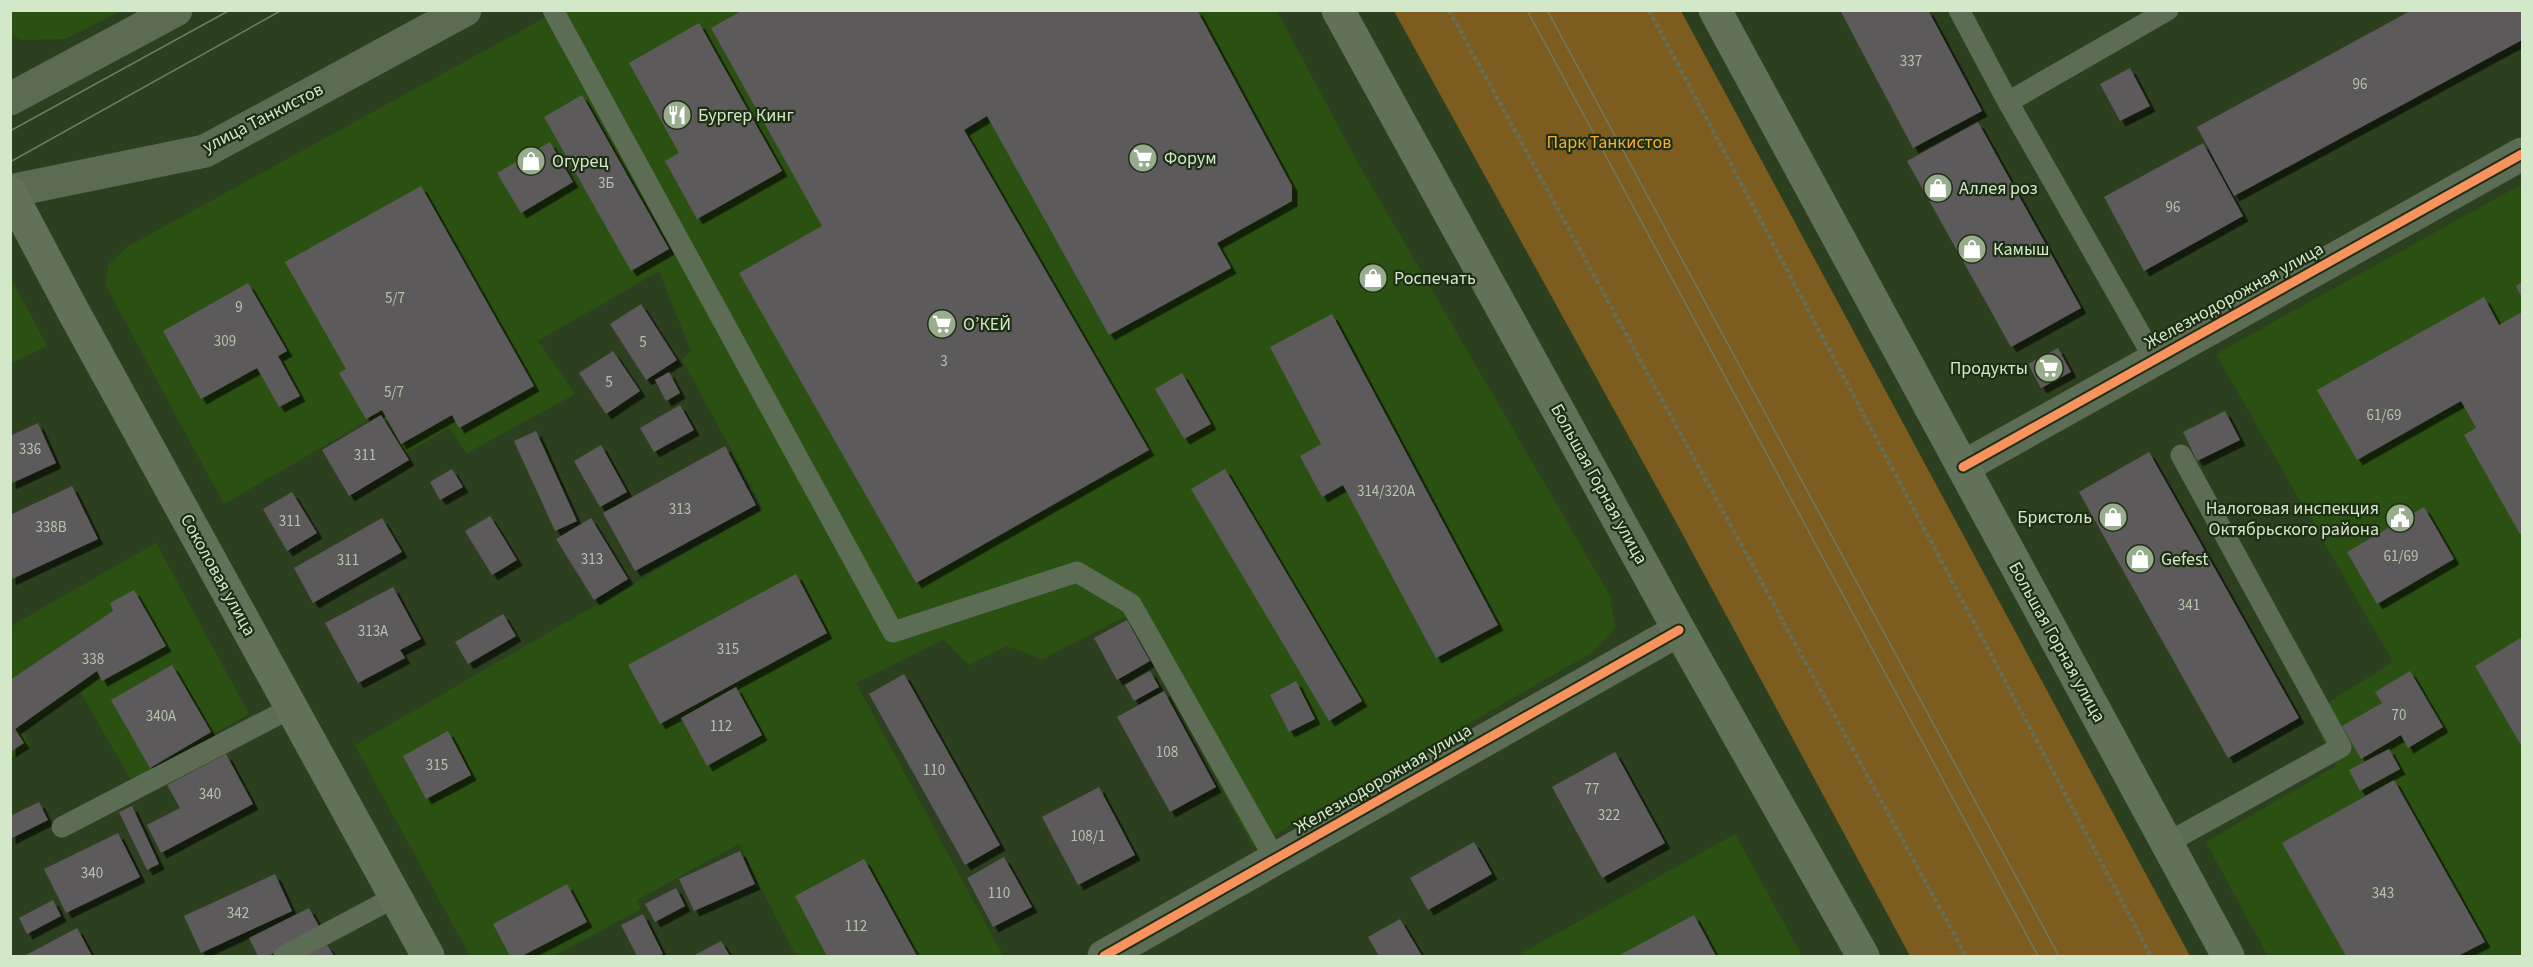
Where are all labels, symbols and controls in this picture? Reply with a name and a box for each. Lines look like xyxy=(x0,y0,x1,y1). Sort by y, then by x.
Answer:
house number: 337 xyxy=(1900,51,1922,72)
house number: 96 xyxy=(2353,74,2367,95)
street label: улица Танкистов xyxy=(198,77,328,159)
restaurant icon: Бургер Кинг xyxy=(661,99,693,131)
place label: Бургер Кинг xyxy=(698,103,794,128)
park label: Парк Танкистов xyxy=(1547,130,1671,155)
supermarket icon: Форум xyxy=(1127,142,1159,174)
shop icon: Огурец xyxy=(515,145,547,177)
place label: Форум xyxy=(1164,146,1217,171)
place label: Огурец xyxy=(552,149,609,174)
shop icon: Аллея роз xyxy=(1922,172,1954,204)
house number: 3Б xyxy=(598,173,614,194)
place label: Аллея роз xyxy=(1959,176,2038,201)
house number: 96 xyxy=(2166,197,2180,218)
shop icon: Камыш xyxy=(1956,233,1988,265)
street label: Железнодорожная улица xyxy=(2140,236,2328,356)
place label: Камыш xyxy=(1993,237,2050,262)
shop icon: Роспечать xyxy=(1357,262,1389,294)
place label: Роспечать xyxy=(1394,266,1476,291)
house number: 5/7 xyxy=(385,288,405,309)
house number: 9 xyxy=(235,297,243,318)
supermarket icon: О’КЕЙ xyxy=(926,308,958,340)
place label: О’КЕЙ xyxy=(963,312,1011,337)
house number: 309 xyxy=(214,331,236,352)
house number: 5 xyxy=(639,332,647,353)
house number: 3 xyxy=(940,351,948,372)
supermarket icon: Продукты xyxy=(2033,352,2065,384)
place label: Продукты xyxy=(1950,356,2028,381)
house number: 5 xyxy=(605,372,613,393)
house number: 5/7 xyxy=(384,382,404,403)
street label: Большая Горная улица xyxy=(1544,399,1654,569)
house number: 61/69 xyxy=(2366,405,2402,426)
house number: 336 xyxy=(19,439,41,460)
house number: 311 xyxy=(354,445,376,466)
house number: 314/320А xyxy=(1357,481,1416,502)
place label: Налоговая инспекция Октябрьского района xyxy=(2206,496,2379,542)
house number: 313 xyxy=(669,499,691,520)
shop icon: Бристоль xyxy=(2097,501,2129,533)
public building icon: Налоговая инспекция Октябрьского района xyxy=(2384,502,2416,534)
place label: Бристоль xyxy=(2017,505,2092,530)
street label: Соколовая улица xyxy=(174,509,262,641)
house number: 311 xyxy=(279,511,301,532)
house number: 338В xyxy=(35,517,67,538)
shop icon: Gefest xyxy=(2124,543,2156,575)
house number: 61/69 xyxy=(2383,546,2419,567)
place label: Gefest xyxy=(2161,547,2208,572)
house number: 313 xyxy=(581,549,603,570)
house number: 311 xyxy=(337,550,359,571)
street label: Большая Горная улица xyxy=(2002,557,2112,727)
house number: 341 xyxy=(2178,595,2200,616)
house number: 313А xyxy=(358,621,389,642)
house number: 315 xyxy=(717,639,739,660)
house number: 338 xyxy=(82,649,104,670)
house number: 70 xyxy=(2392,705,2406,726)
house number: 340А xyxy=(146,706,177,727)
house number: 112 xyxy=(710,716,732,737)
street label: Железнодорожная улица xyxy=(1290,718,1476,840)
house number: 108 xyxy=(1156,742,1178,763)
house number: 315 xyxy=(426,755,448,776)
house number: 110 xyxy=(923,760,945,781)
house number: 77 xyxy=(1585,779,1599,800)
house number: 340 xyxy=(199,784,221,805)
house number: 322 xyxy=(1598,805,1620,826)
house number: 108/1 xyxy=(1070,826,1106,847)
house number: 340 xyxy=(81,863,103,884)
house number: 110 xyxy=(988,883,1010,904)
house number: 343 xyxy=(2372,883,2394,904)
house number: 342 xyxy=(227,903,249,924)
house number: 112 xyxy=(845,916,867,937)

